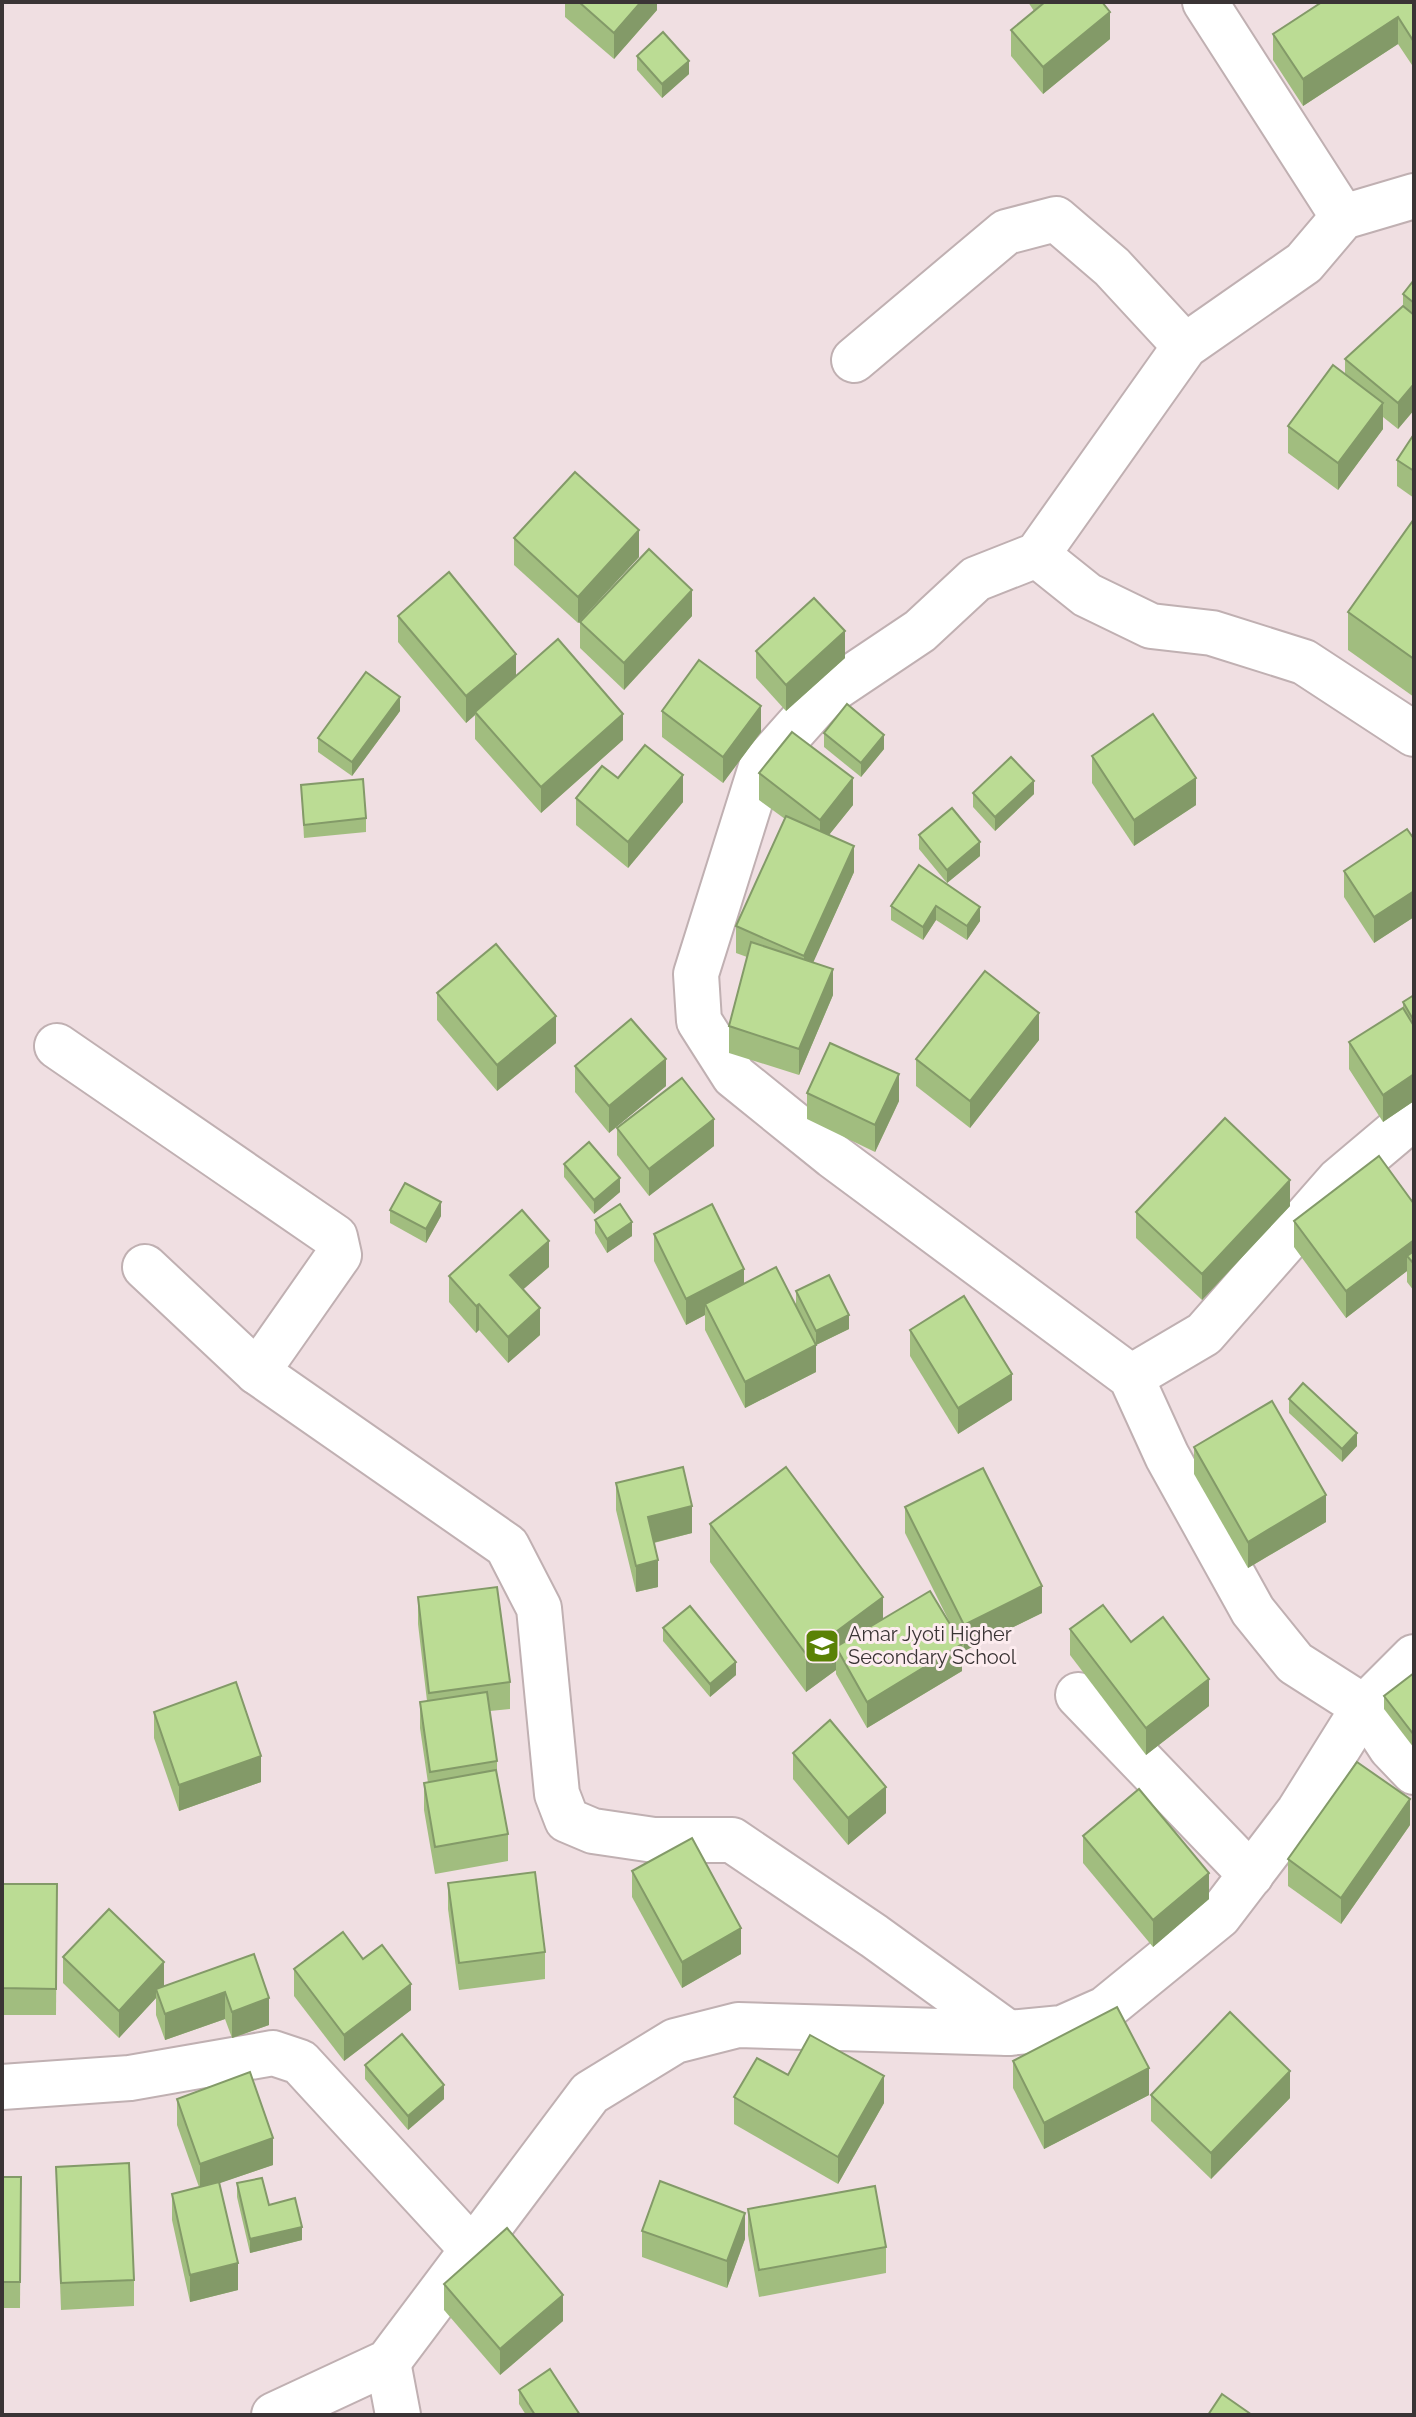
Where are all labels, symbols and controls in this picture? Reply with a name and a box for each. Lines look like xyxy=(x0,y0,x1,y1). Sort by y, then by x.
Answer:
place label: Amar Jyoti Higher Secondary School xyxy=(848,1622,1017,1669)
school or university icon: Amar Jyoti Higher Secondary School xyxy=(803,1627,841,1665)

